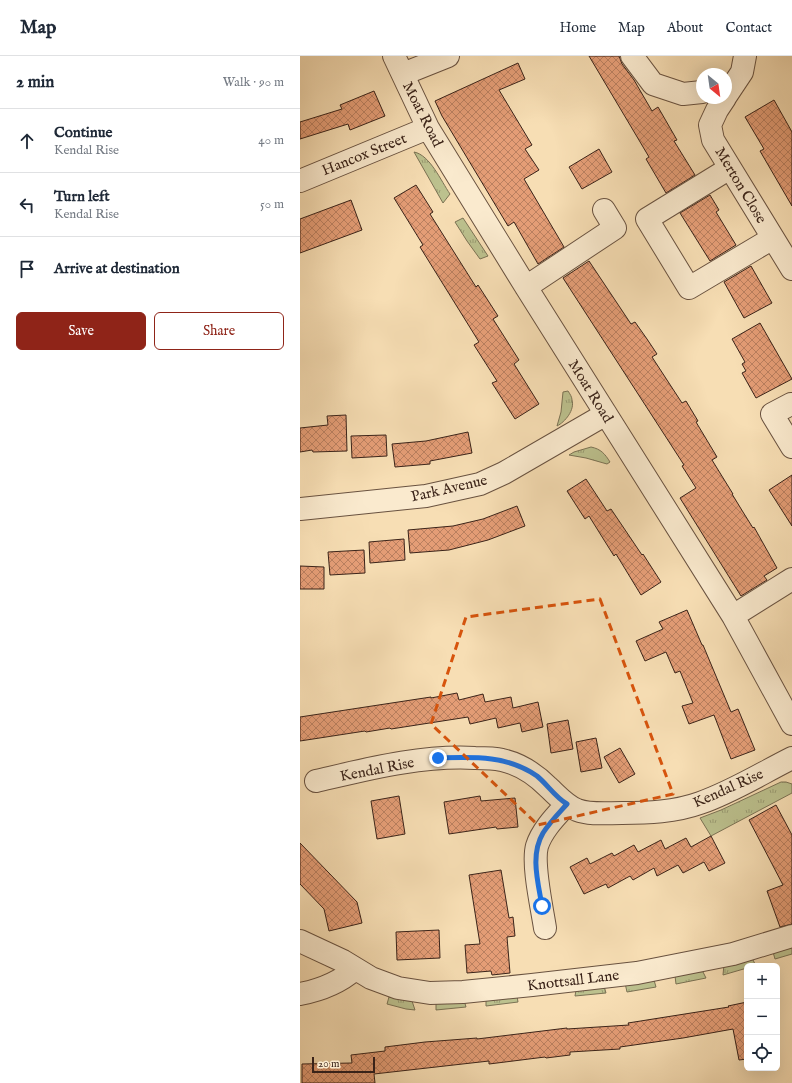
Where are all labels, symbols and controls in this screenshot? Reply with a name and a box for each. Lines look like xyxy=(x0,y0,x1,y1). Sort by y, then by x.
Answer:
text: Map xyxy=(20,16,56,40)
text: Home xyxy=(560,19,596,37)
text: Map xyxy=(618,19,645,37)
text: About xyxy=(667,19,703,37)
text: Contact xyxy=(725,19,772,37)
north arrow xyxy=(696,68,732,104)
text: 2 min xyxy=(16,72,54,93)
text: Walk · 90 m xyxy=(223,74,284,91)
street label: Moat Road xyxy=(398,78,448,151)
text: Continue xyxy=(54,123,112,142)
street label: Hancox Street xyxy=(319,129,409,180)
icon: ahead xyxy=(16,130,38,152)
text: 40 m xyxy=(258,132,284,149)
text: Kendal Rise xyxy=(54,142,119,159)
street label: Merton Close xyxy=(710,144,771,227)
text: Turn left xyxy=(54,187,110,206)
icon: left xyxy=(16,194,38,216)
text: 50 m xyxy=(260,196,284,213)
text: Kendal Rise xyxy=(54,206,119,223)
icon: arrive xyxy=(16,258,38,280)
text: Arrive at destination xyxy=(54,259,180,278)
button: Save xyxy=(16,312,146,350)
button: Share xyxy=(154,312,284,350)
street label: Moat Road xyxy=(564,356,618,427)
street label: Park Avenue xyxy=(409,470,489,506)
route end xyxy=(429,749,447,767)
street label: Kendal Rise xyxy=(338,753,416,786)
street label: Kendal Rise xyxy=(690,764,766,812)
route start xyxy=(533,897,551,915)
map controls xyxy=(744,963,780,1071)
button: + xyxy=(744,963,780,999)
street label: Knottsall Lane xyxy=(526,965,620,996)
button: − xyxy=(744,999,780,1035)
button: locate xyxy=(744,1035,780,1071)
scale bar xyxy=(312,1055,375,1074)
text: 20 m xyxy=(318,1057,339,1071)

